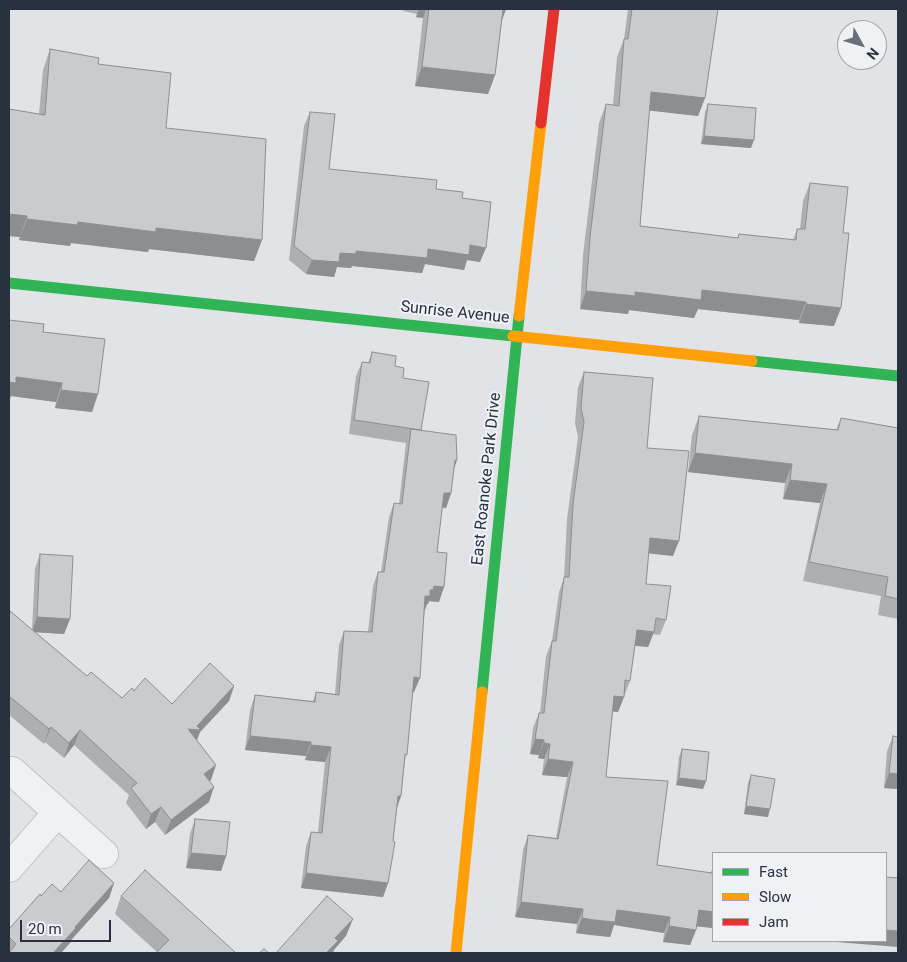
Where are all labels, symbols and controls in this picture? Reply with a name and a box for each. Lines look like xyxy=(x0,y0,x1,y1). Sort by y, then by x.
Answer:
north arrow xyxy=(837,20,887,70)
text: N xyxy=(864,45,882,63)
street label: Sunrise Avenue xyxy=(400,298,510,328)
street label: East Roanoke Park Drive xyxy=(468,392,506,566)
legend xyxy=(712,852,887,942)
text: Fast xyxy=(759,863,788,881)
text: Slow xyxy=(759,888,791,906)
scale bar xyxy=(22,910,114,942)
text: Jam xyxy=(759,913,789,931)
text: 20 m xyxy=(28,920,62,938)

